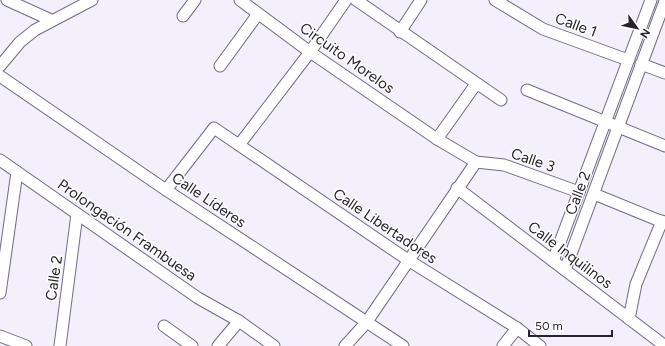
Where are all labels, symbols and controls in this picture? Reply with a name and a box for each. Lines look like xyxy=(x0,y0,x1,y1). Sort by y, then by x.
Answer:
north arrow xyxy=(617,8,657,48)
street label: Calle 1 xyxy=(553,9,599,41)
street label: Circuito Morelos xyxy=(296,19,398,97)
text: N xyxy=(637,26,653,40)
street label: Calle 3 xyxy=(509,144,557,176)
street label: Calle Líderes xyxy=(169,169,249,231)
street label: Calle 2 xyxy=(561,169,595,217)
street label: Prolongación Frambuesa xyxy=(54,175,200,285)
street label: Calle Libertadores xyxy=(330,185,440,267)
street label: Calle Inquilinos xyxy=(524,217,616,293)
street label: Calle 2 xyxy=(42,254,66,302)
scale bar xyxy=(529,312,612,338)
text: 50 m xyxy=(535,319,563,333)

